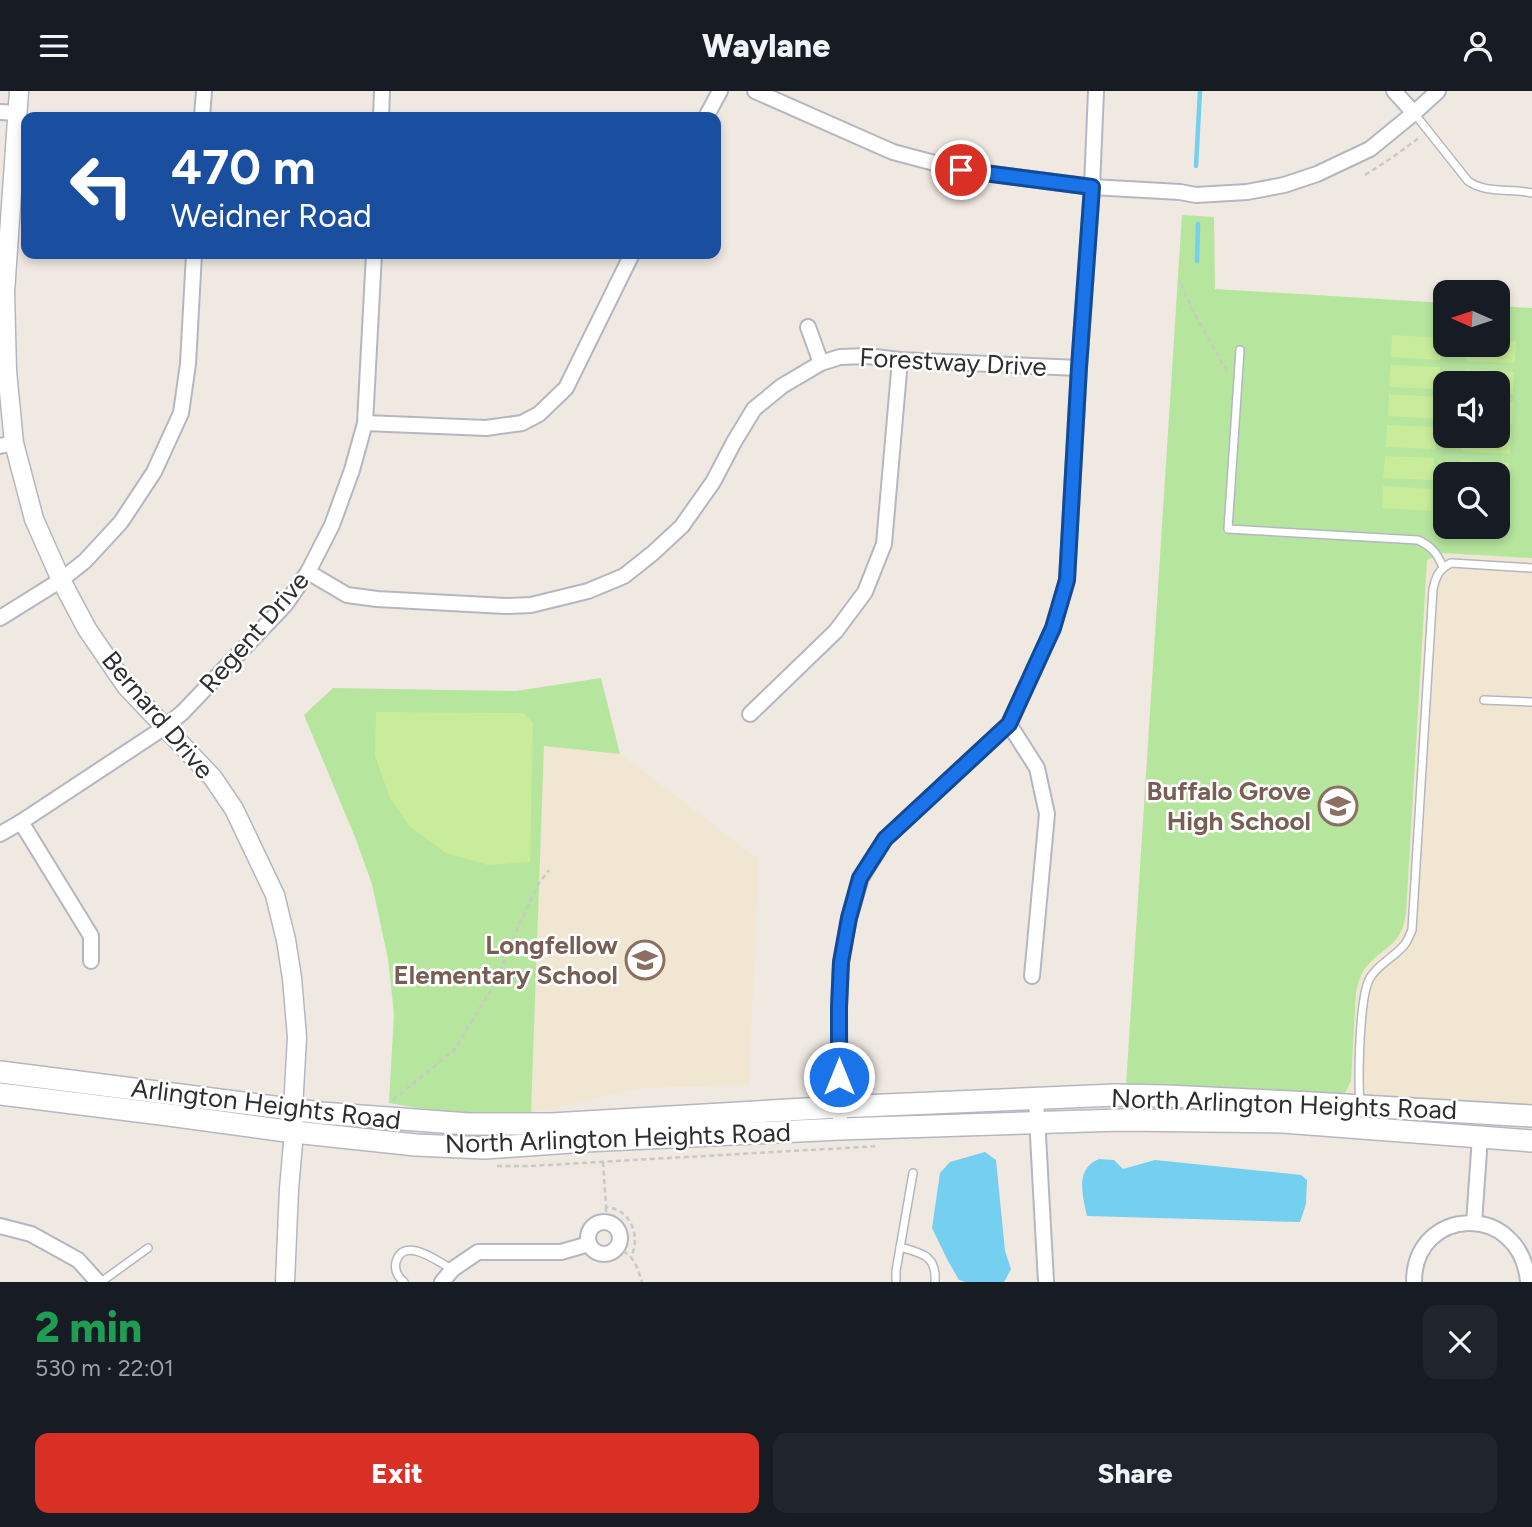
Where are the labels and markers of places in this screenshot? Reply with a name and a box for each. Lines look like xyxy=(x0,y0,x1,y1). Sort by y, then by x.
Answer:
pin xyxy=(931,140,991,200)
place label: Buffalo Grove High School xyxy=(1146,775,1311,837)
school or university icon: Buffalo Grove High School xyxy=(1317,785,1359,827)
place label: Longfellow Elementary School xyxy=(394,929,618,991)
school or university icon: Longfellow Elementary School xyxy=(624,939,666,981)

